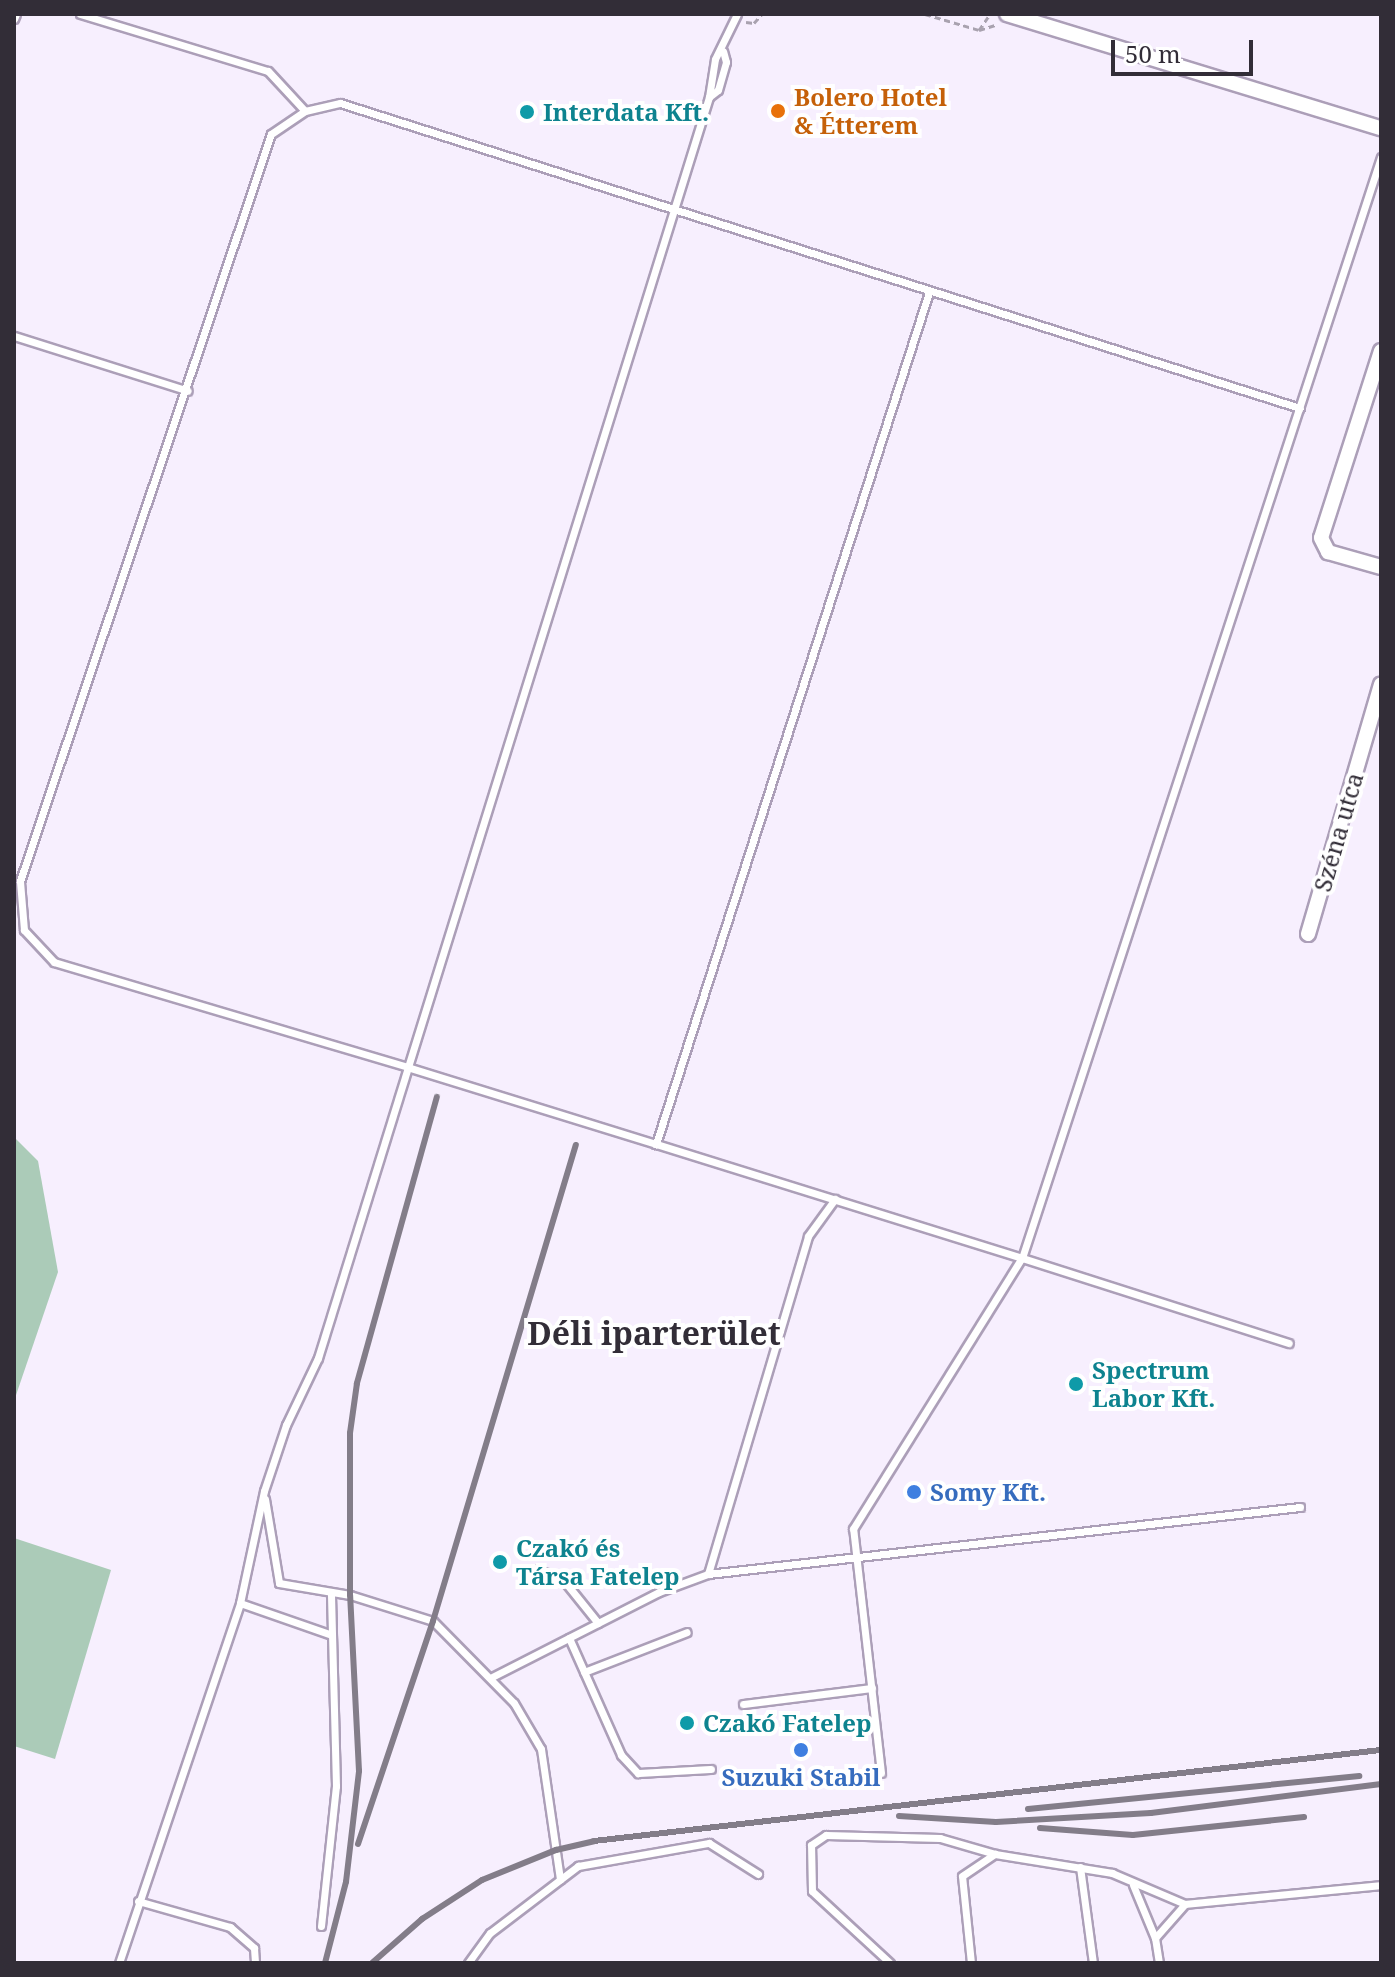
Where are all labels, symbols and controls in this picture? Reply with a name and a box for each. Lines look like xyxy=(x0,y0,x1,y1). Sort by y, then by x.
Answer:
scale bar xyxy=(1115,24,1257,74)
text: 50 m xyxy=(1125,37,1181,70)
place label: Bolero Hotel & Étterem xyxy=(794,83,947,139)
place label: Interdata Kft. xyxy=(543,98,709,126)
marker: Bolero Hotel & Étterem xyxy=(769,102,787,120)
marker: Interdata Kft. xyxy=(518,103,536,121)
street label: Széna utca xyxy=(1307,769,1369,895)
district label: Déli iparterület xyxy=(527,1314,781,1352)
place label: Spectrum Labor Kft. xyxy=(1092,1356,1215,1412)
marker: Spectrum Labor Kft. xyxy=(1067,1375,1085,1393)
place label: Somy Kft. xyxy=(930,1478,1046,1506)
marker: Somy Kft. xyxy=(905,1483,923,1501)
place label: Czakó és Társa Fatelep xyxy=(516,1534,680,1590)
marker: Czakó és Társa Fatelep xyxy=(491,1553,509,1571)
place label: Czakó Fatelep xyxy=(703,1709,871,1737)
marker: Czakó Fatelep xyxy=(678,1714,696,1732)
marker: Suzuki Stabil xyxy=(792,1741,810,1759)
place label: Suzuki Stabil xyxy=(721,1763,881,1791)

